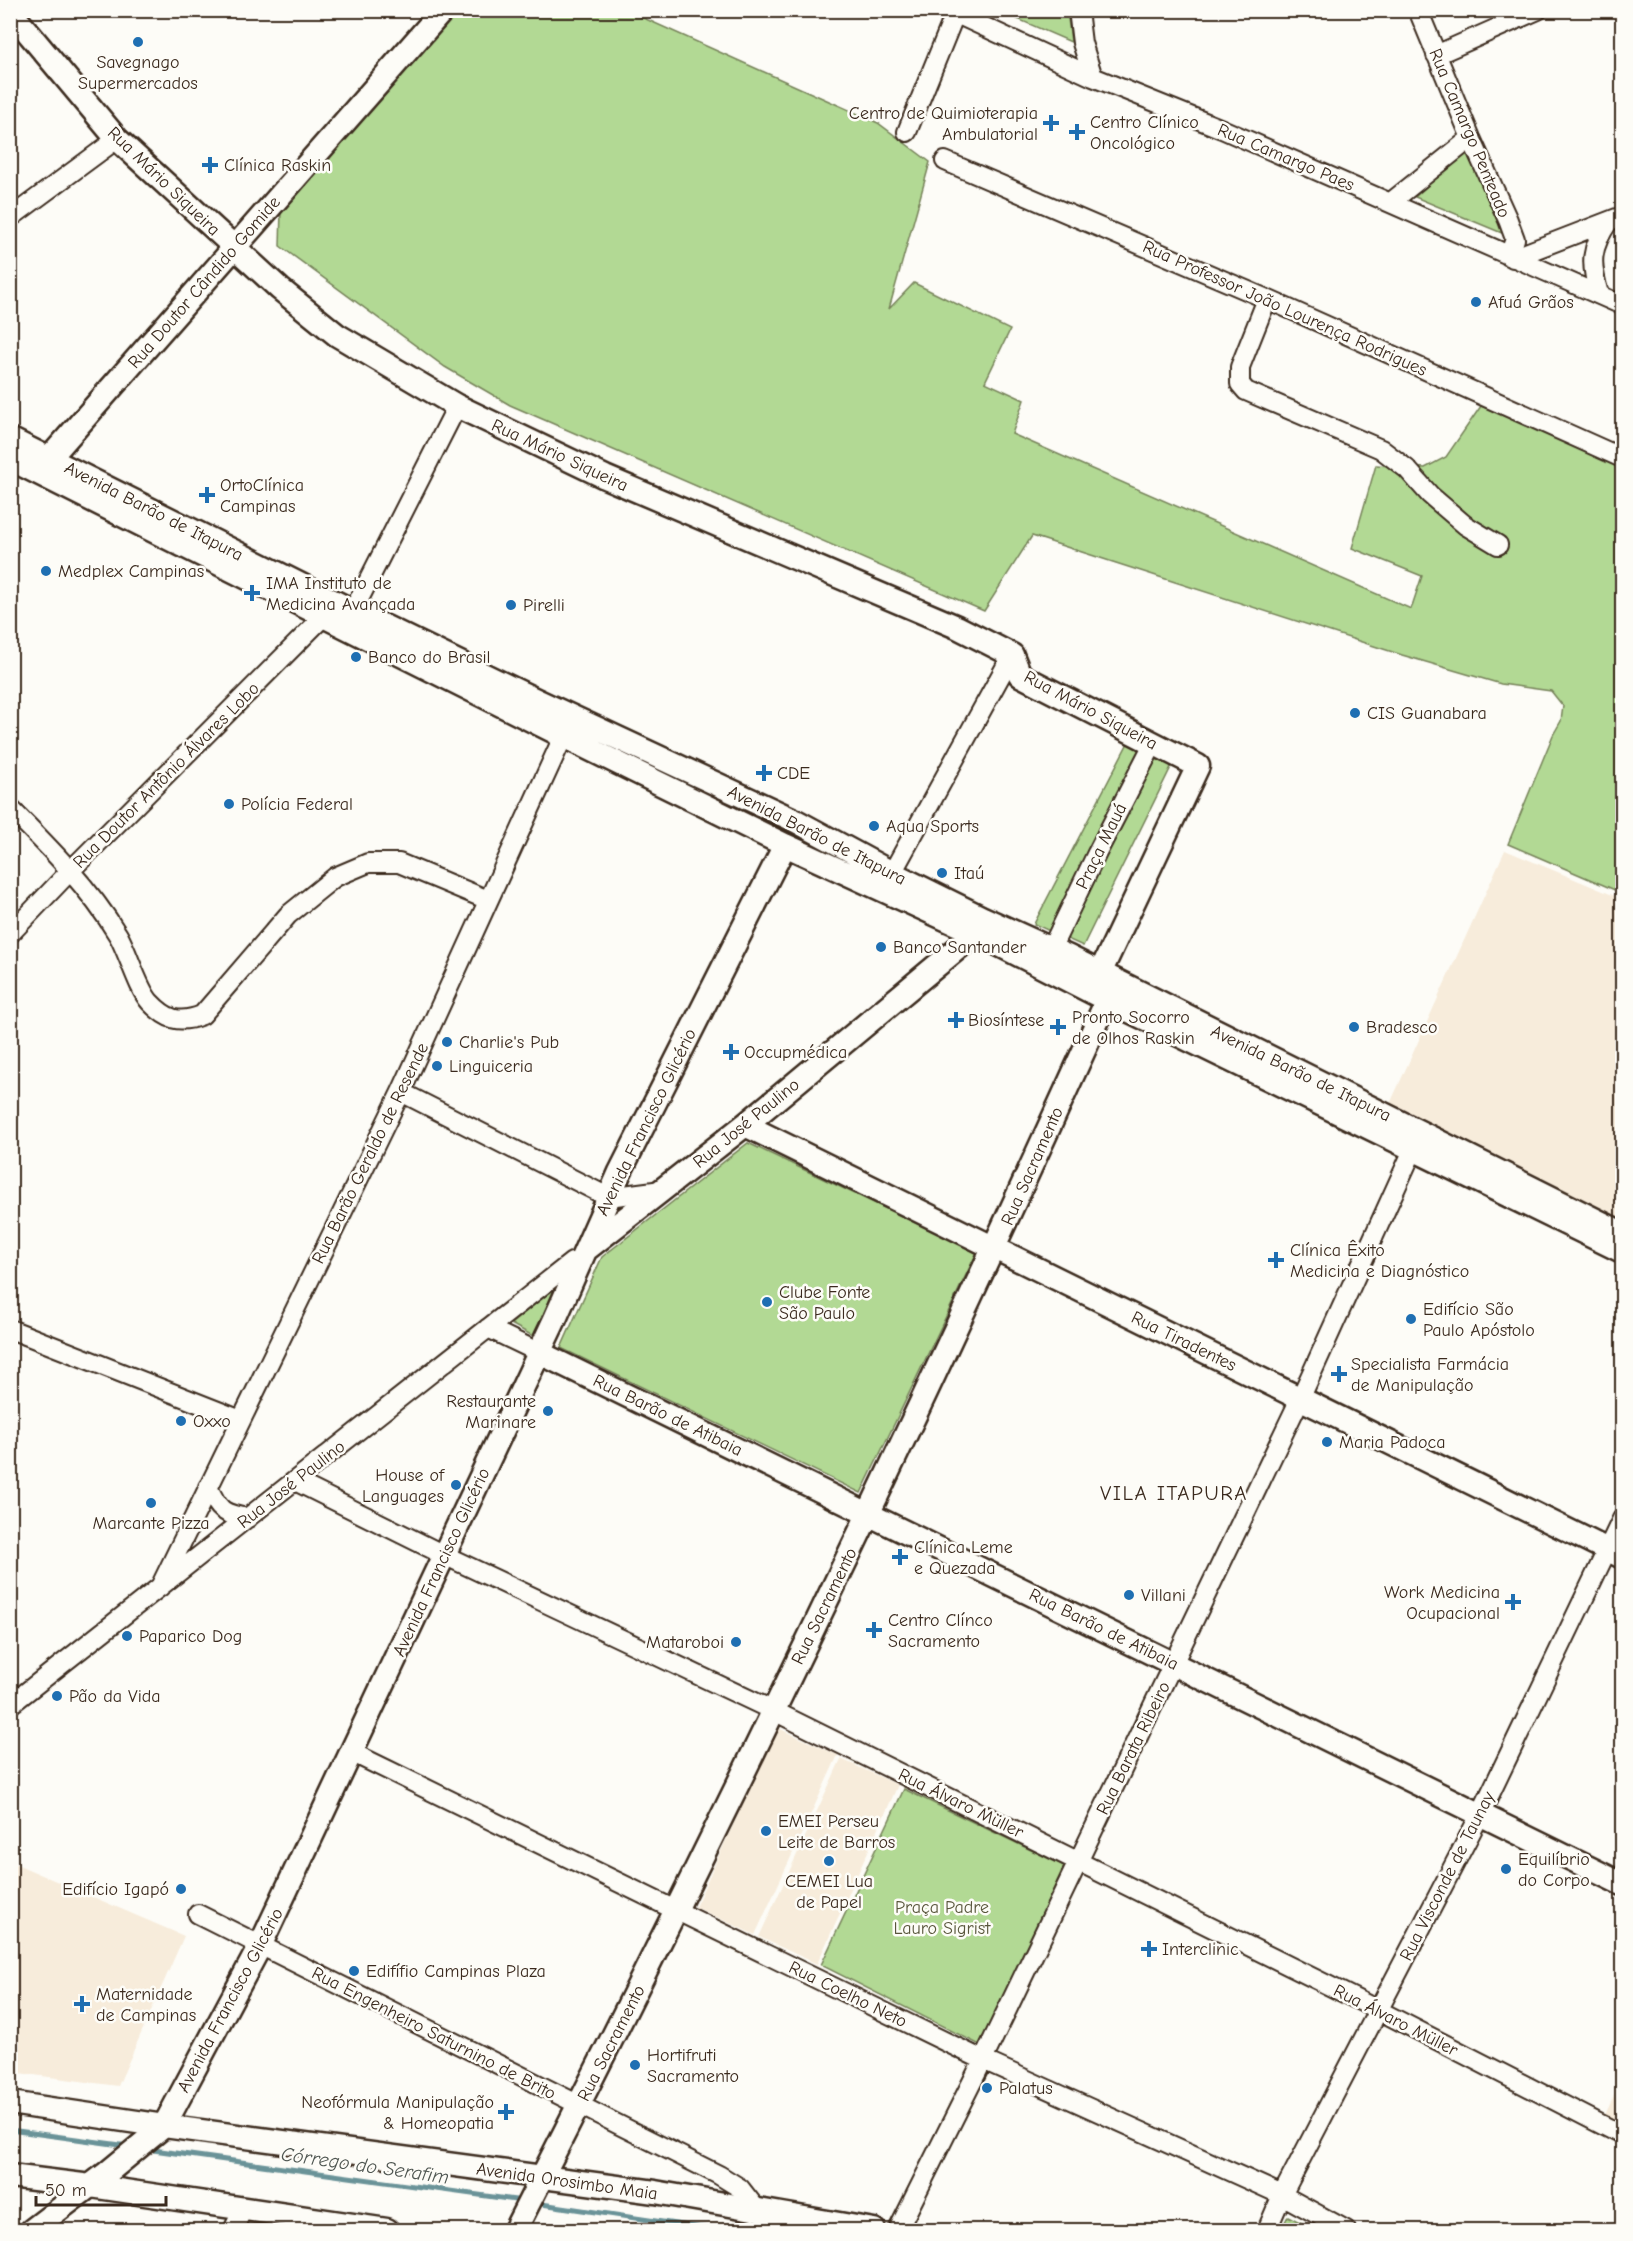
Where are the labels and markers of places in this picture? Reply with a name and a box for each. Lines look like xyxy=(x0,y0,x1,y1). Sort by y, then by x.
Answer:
marker: Savegnago Supermercados xyxy=(131,35,145,49)
place label: Savegnago Supermercados xyxy=(78,52,198,94)
place label: Centro de Quimioterapia Ambulatorial xyxy=(849,103,1038,145)
place label: Centro Clínico Oncológico xyxy=(1090,112,1199,154)
marker: Centro de Quimioterapia Ambulatorial xyxy=(1042,114,1060,132)
marker: Centro Clínico Oncológico xyxy=(1068,123,1086,141)
place label: Clínica Raskin xyxy=(224,155,331,176)
marker: Clínica Raskin xyxy=(201,156,219,174)
place label: Afuá Grãos xyxy=(1488,292,1574,313)
marker: Afuá Grãos xyxy=(1469,295,1483,309)
place label: OrtoClínica Campinas xyxy=(220,475,304,517)
marker: OrtoClínica Campinas xyxy=(198,486,216,504)
place label: Medplex Campinas xyxy=(58,561,204,582)
marker: Medplex Campinas xyxy=(39,564,53,578)
place label: IMA Instituto de Medicina Avançada xyxy=(266,573,415,615)
marker: IMA Instituto de Medicina Avançada xyxy=(243,584,261,602)
place label: Pirelli xyxy=(523,595,565,616)
marker: Pirelli xyxy=(504,598,518,612)
place label: Banco do Brasil xyxy=(368,647,490,668)
marker: Banco do Brasil xyxy=(349,650,363,664)
place label: CIS Guanabara xyxy=(1367,703,1487,724)
marker: CIS Guanabara xyxy=(1348,706,1362,720)
place label: CDE xyxy=(777,763,810,784)
marker: CDE xyxy=(755,764,773,782)
place label: Polícia Federal xyxy=(241,794,353,815)
marker: Polícia Federal xyxy=(222,797,236,811)
place label: Aqua Sports xyxy=(886,816,979,837)
marker: Aqua Sports xyxy=(867,819,881,833)
place label: Itaú xyxy=(954,863,984,884)
marker: Itaú xyxy=(935,866,949,880)
place label: Banco Santander xyxy=(893,937,1027,958)
marker: Banco Santander xyxy=(874,940,888,954)
place label: Pronto Socorro de Olhos Raskin xyxy=(1072,1007,1195,1049)
place label: Biosíntese xyxy=(968,1010,1044,1031)
marker: Biosíntese xyxy=(949,1013,963,1027)
place label: Bradesco xyxy=(1366,1017,1437,1038)
marker: Pronto Socorro de Olhos Raskin xyxy=(1049,1018,1067,1036)
marker: Bradesco xyxy=(1347,1020,1361,1034)
place label: Charlie's Pub xyxy=(459,1032,559,1053)
marker: Charlie's Pub xyxy=(440,1035,454,1049)
place label: Occupmédica xyxy=(744,1042,847,1063)
marker: Occupmédica xyxy=(722,1043,740,1061)
place label: Linguiceria xyxy=(449,1056,533,1077)
marker: Linguiceria xyxy=(430,1059,444,1073)
place label: Clínica Êxito Medicina e Diagnóstico xyxy=(1290,1239,1469,1282)
marker: Clínica Êxito Medicina e Diagnóstico xyxy=(1267,1251,1285,1269)
place label: Clube Fonte São Paulo xyxy=(779,1282,870,1324)
marker: Clube Fonte São Paulo xyxy=(760,1295,774,1309)
place label: Edifício São Paulo Apóstolo xyxy=(1423,1299,1535,1341)
marker: Edifício São Paulo Apóstolo xyxy=(1404,1312,1418,1326)
place label: Specialista Farmácia de Manipulação xyxy=(1351,1354,1509,1396)
marker: Specialista Farmácia de Manipulação xyxy=(1332,1367,1346,1381)
place label: Restaurante Marinare xyxy=(446,1391,536,1433)
marker: Restaurante Marinare xyxy=(541,1404,555,1418)
place label: Oxxo xyxy=(193,1411,231,1432)
marker: Oxxo xyxy=(174,1414,188,1428)
place label: Maria Padoca xyxy=(1339,1432,1446,1453)
marker: Maria Padoca xyxy=(1320,1435,1334,1449)
place label: House of Languages xyxy=(362,1465,445,1507)
marker: House of Languages xyxy=(449,1478,463,1492)
marker: Marcante Pizza xyxy=(144,1496,158,1510)
place label: Marcante Pizza xyxy=(92,1513,210,1534)
place label: Clínica Leme e Quezada xyxy=(914,1537,1013,1579)
marker: Clínica Leme e Quezada xyxy=(891,1548,909,1566)
place label: Work Medicina Ocupacional xyxy=(1384,1582,1500,1624)
place label: Villani xyxy=(1141,1585,1186,1606)
marker: Villani xyxy=(1122,1588,1136,1602)
marker: Work Medicina Ocupacional xyxy=(1504,1593,1522,1611)
place label: Centro Clínco Sacramento xyxy=(888,1610,993,1652)
marker: Centro Clínco Sacramento xyxy=(865,1621,883,1639)
place label: Paparico Dog xyxy=(139,1626,242,1647)
marker: Paparico Dog xyxy=(120,1629,134,1643)
place label: Mataroboi xyxy=(646,1632,724,1653)
marker: Mataroboi xyxy=(729,1635,743,1649)
place label: Pão da Vida xyxy=(69,1686,161,1707)
marker: Pão da Vida xyxy=(50,1689,64,1703)
place label: EMEI Perseu Leite de Barros xyxy=(778,1811,895,1853)
marker: EMEI Perseu Leite de Barros xyxy=(759,1824,773,1838)
place label: Equilíbrio do Corpo xyxy=(1518,1849,1590,1891)
marker: CEMEI Lua de Papel xyxy=(822,1854,836,1868)
marker: Equilíbrio do Corpo xyxy=(1499,1862,1513,1876)
place label: CEMEI Lua de Papel xyxy=(785,1871,873,1913)
place label: Edifício Igapó xyxy=(62,1879,169,1900)
marker: Edifício Igapó xyxy=(174,1882,188,1896)
place label: Interclinic xyxy=(1162,1939,1239,1960)
marker: Interclinic xyxy=(1140,1940,1158,1958)
place label: Edifífio Campinas Plaza xyxy=(366,1961,546,1982)
marker: Edifífio Campinas Plaza xyxy=(347,1964,361,1978)
place label: Maternidade de Campinas xyxy=(96,1984,196,2026)
marker: Maternidade de Campinas xyxy=(73,1995,91,2013)
place label: Hortifruti Sacramento xyxy=(647,2045,739,2087)
marker: Hortifruti Sacramento xyxy=(628,2058,642,2072)
place label: Palatus xyxy=(999,2078,1053,2099)
marker: Palatus xyxy=(980,2081,994,2095)
place label: Neofórmula Manipulação & Homeopatia xyxy=(301,2092,494,2134)
marker: Neofórmula Manipulação & Homeopatia xyxy=(499,2105,513,2119)

